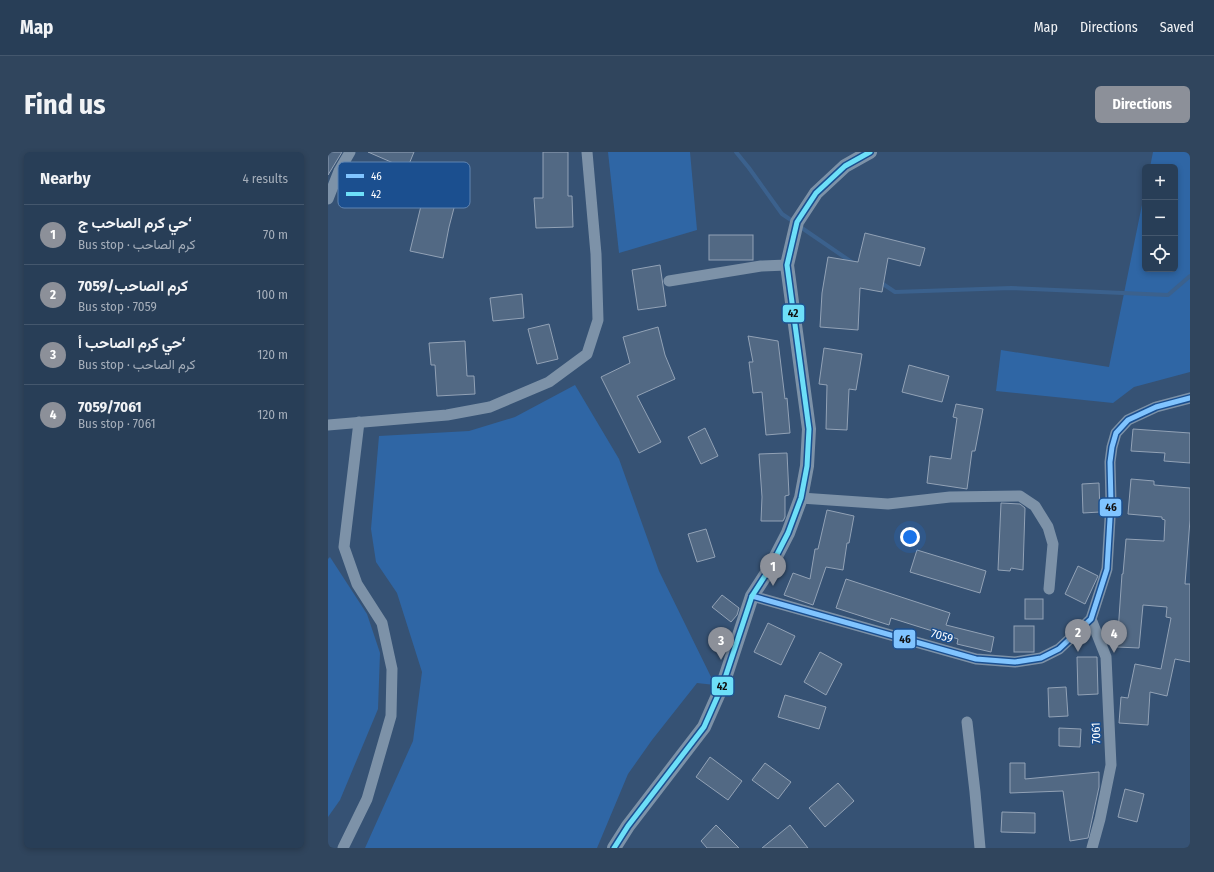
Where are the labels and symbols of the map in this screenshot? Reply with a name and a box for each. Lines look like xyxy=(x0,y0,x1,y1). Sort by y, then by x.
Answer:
legend xyxy=(338,162,470,208)
text: 46 xyxy=(371,170,382,183)
text: 42 xyxy=(371,188,381,201)
line badge: 42 xyxy=(782,304,805,323)
text: 42 xyxy=(788,307,798,320)
line badge: 46 xyxy=(1099,498,1122,517)
text: 46 xyxy=(1105,501,1117,514)
your location xyxy=(900,527,920,547)
pin: 1 xyxy=(760,553,786,586)
pin: 2 xyxy=(1065,619,1091,652)
pin: 4 xyxy=(1101,620,1127,653)
street label: 7059 xyxy=(929,626,955,646)
pin: 3 xyxy=(708,627,734,660)
line badge: 46 xyxy=(893,629,916,649)
text: 46 xyxy=(899,633,911,646)
line badge: 42 xyxy=(711,676,734,696)
text: 42 xyxy=(717,680,727,693)
street label: 7061 xyxy=(1089,722,1103,744)

